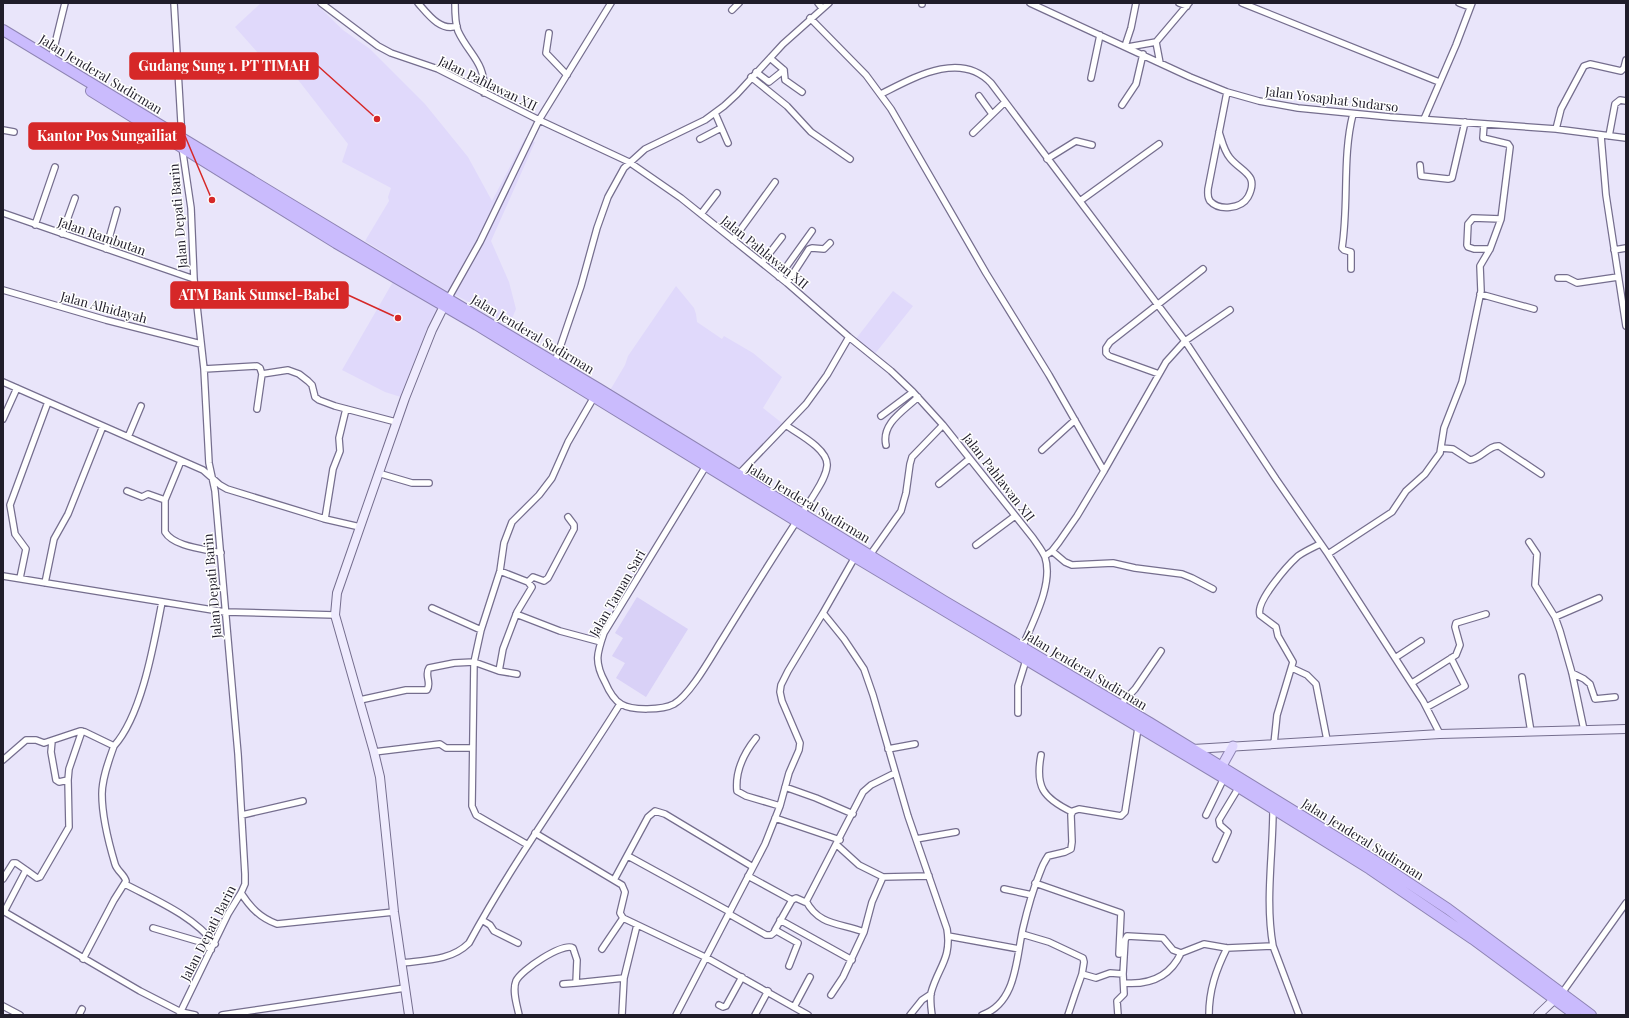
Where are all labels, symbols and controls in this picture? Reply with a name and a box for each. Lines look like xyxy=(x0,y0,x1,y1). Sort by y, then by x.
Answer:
street label: Jalan Jenderal Sudirman xyxy=(36,30,166,117)
street label: Jalan Pahlawan XII xyxy=(435,51,540,114)
callout: Gudang Sung 1. PT TIMAH xyxy=(130,53,318,79)
text: Gudang Sung 1. PT TIMAH xyxy=(138,56,310,75)
street label: Jalan Yosaphat Sudarso xyxy=(1264,82,1400,115)
callout: Kantor Pos Sungailiat xyxy=(29,123,185,149)
text: Kantor Pos Sungailiat xyxy=(37,126,177,145)
street label: Jalan Depati Barin xyxy=(164,163,191,270)
street label: Jalan Pahlawan XII xyxy=(717,211,812,292)
street label: Jalan Rambutan xyxy=(55,212,149,259)
callout: ATM Bank Sumsel-Babel xyxy=(171,282,348,308)
text: ATM Bank Sumsel-Babel xyxy=(178,285,340,304)
street label: Jalan Alhidayah xyxy=(58,287,150,326)
street label: Jalan Jenderal Sudirman xyxy=(468,290,598,377)
street label: Jalan Pahlawan XII xyxy=(959,428,1039,524)
street label: Jalan Jenderal Sudirman xyxy=(744,459,874,546)
street label: Jalan Depati Barin xyxy=(198,533,225,640)
street label: Jalan Taman Sari xyxy=(584,546,648,640)
street label: Jalan Jenderal Sudirman xyxy=(1021,626,1151,713)
street label: Jalan Jenderal Sudirman xyxy=(1298,794,1428,883)
street label: Jalan Depati Barin xyxy=(176,882,239,984)

